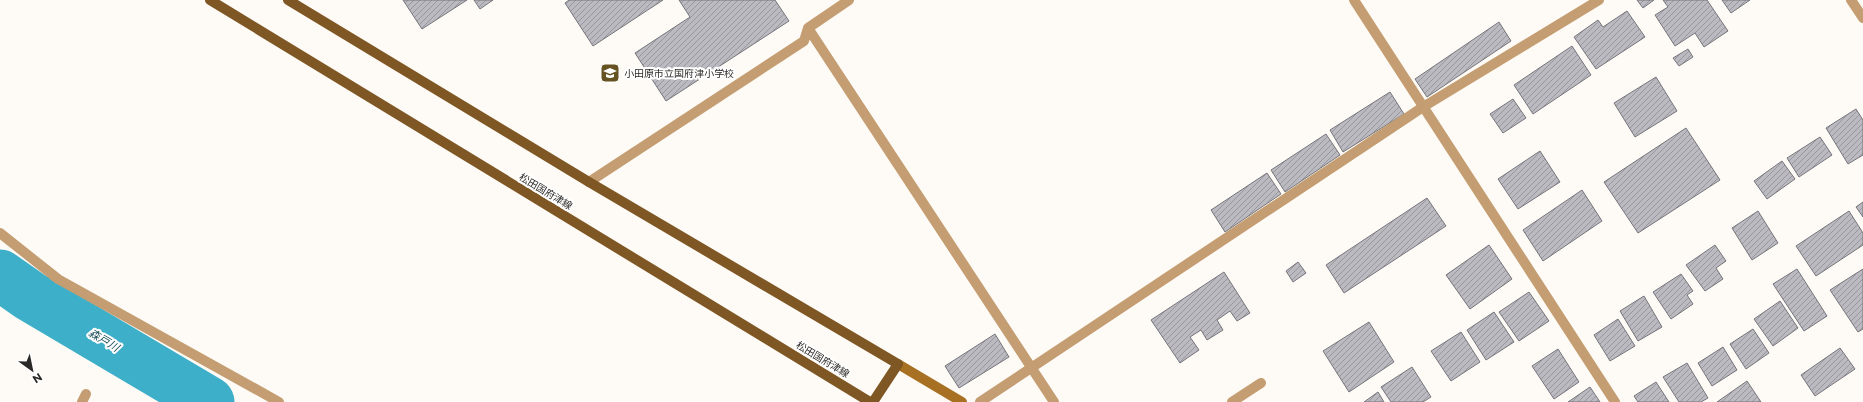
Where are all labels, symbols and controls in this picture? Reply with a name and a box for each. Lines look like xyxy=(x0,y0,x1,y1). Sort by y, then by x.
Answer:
school or university icon: 小田原市立国府津小学校 xyxy=(599,62,621,84)
place label: 小田原市立国府津小学校 xyxy=(624,67,734,80)
street label: 松田国府津線 xyxy=(517,170,575,212)
water label: 森戸川 xyxy=(86,326,123,355)
street label: 松田国府津線 xyxy=(794,338,852,380)
north arrow xyxy=(12,350,52,390)
text: N xyxy=(30,370,45,387)

